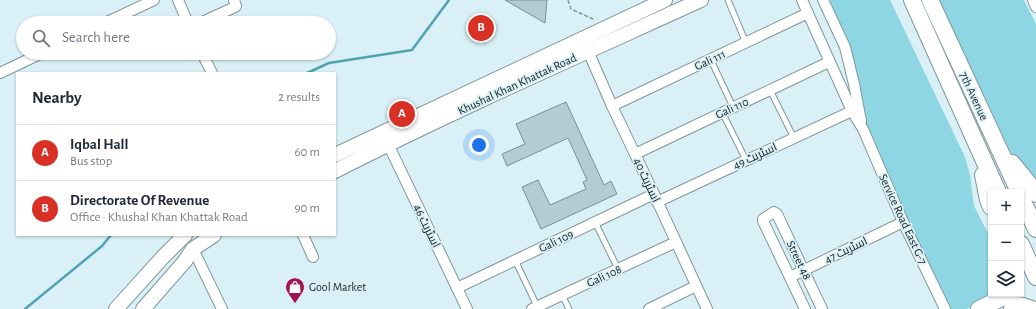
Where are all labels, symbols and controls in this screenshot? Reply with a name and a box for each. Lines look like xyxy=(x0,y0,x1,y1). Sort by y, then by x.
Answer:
pin: B xyxy=(468,13,494,43)
search box xyxy=(16,16,336,60)
icon: search xyxy=(30,27,52,49)
text: Search here xyxy=(62,30,130,45)
street label: Gali 111 xyxy=(693,48,727,72)
street label: Khushal Khan Khattak Road xyxy=(456,51,578,117)
street label: 7th Avenue xyxy=(958,70,990,122)
text: Nearby xyxy=(32,89,82,106)
text: 2 results xyxy=(278,91,320,104)
street label: Gali 110 xyxy=(714,95,750,121)
pin: A xyxy=(389,99,415,129)
your location xyxy=(469,135,489,155)
text: Iqbal Hall xyxy=(70,137,129,152)
street label: اسٹریٹ 49 xyxy=(731,141,779,172)
text: A xyxy=(41,146,49,159)
text: 60 m xyxy=(294,146,320,159)
text: Bus stop xyxy=(70,155,112,168)
street label: اسٹریٹ 40 xyxy=(631,156,662,204)
street label: Service Road East G-7 xyxy=(877,172,929,266)
map controls xyxy=(988,189,1024,297)
button: + xyxy=(988,189,1024,225)
text: Directorate Of Revenue xyxy=(70,193,209,208)
text: B xyxy=(41,202,49,215)
text: 90 m xyxy=(294,202,320,215)
street label: اسٹریٹ 46 xyxy=(410,202,443,250)
text: Office · Khushal Khan Khattak Road xyxy=(70,211,248,224)
button: − xyxy=(988,225,1024,261)
street label: Gali 109 xyxy=(537,227,575,254)
street label: اسٹریٹ 47 xyxy=(823,235,870,266)
street label: Street 48 xyxy=(784,239,814,282)
button: layers xyxy=(988,261,1024,297)
street label: Gali 108 xyxy=(585,263,623,289)
shop icon: Gool Market xyxy=(284,276,306,304)
place label: Gool Market xyxy=(309,281,366,293)

